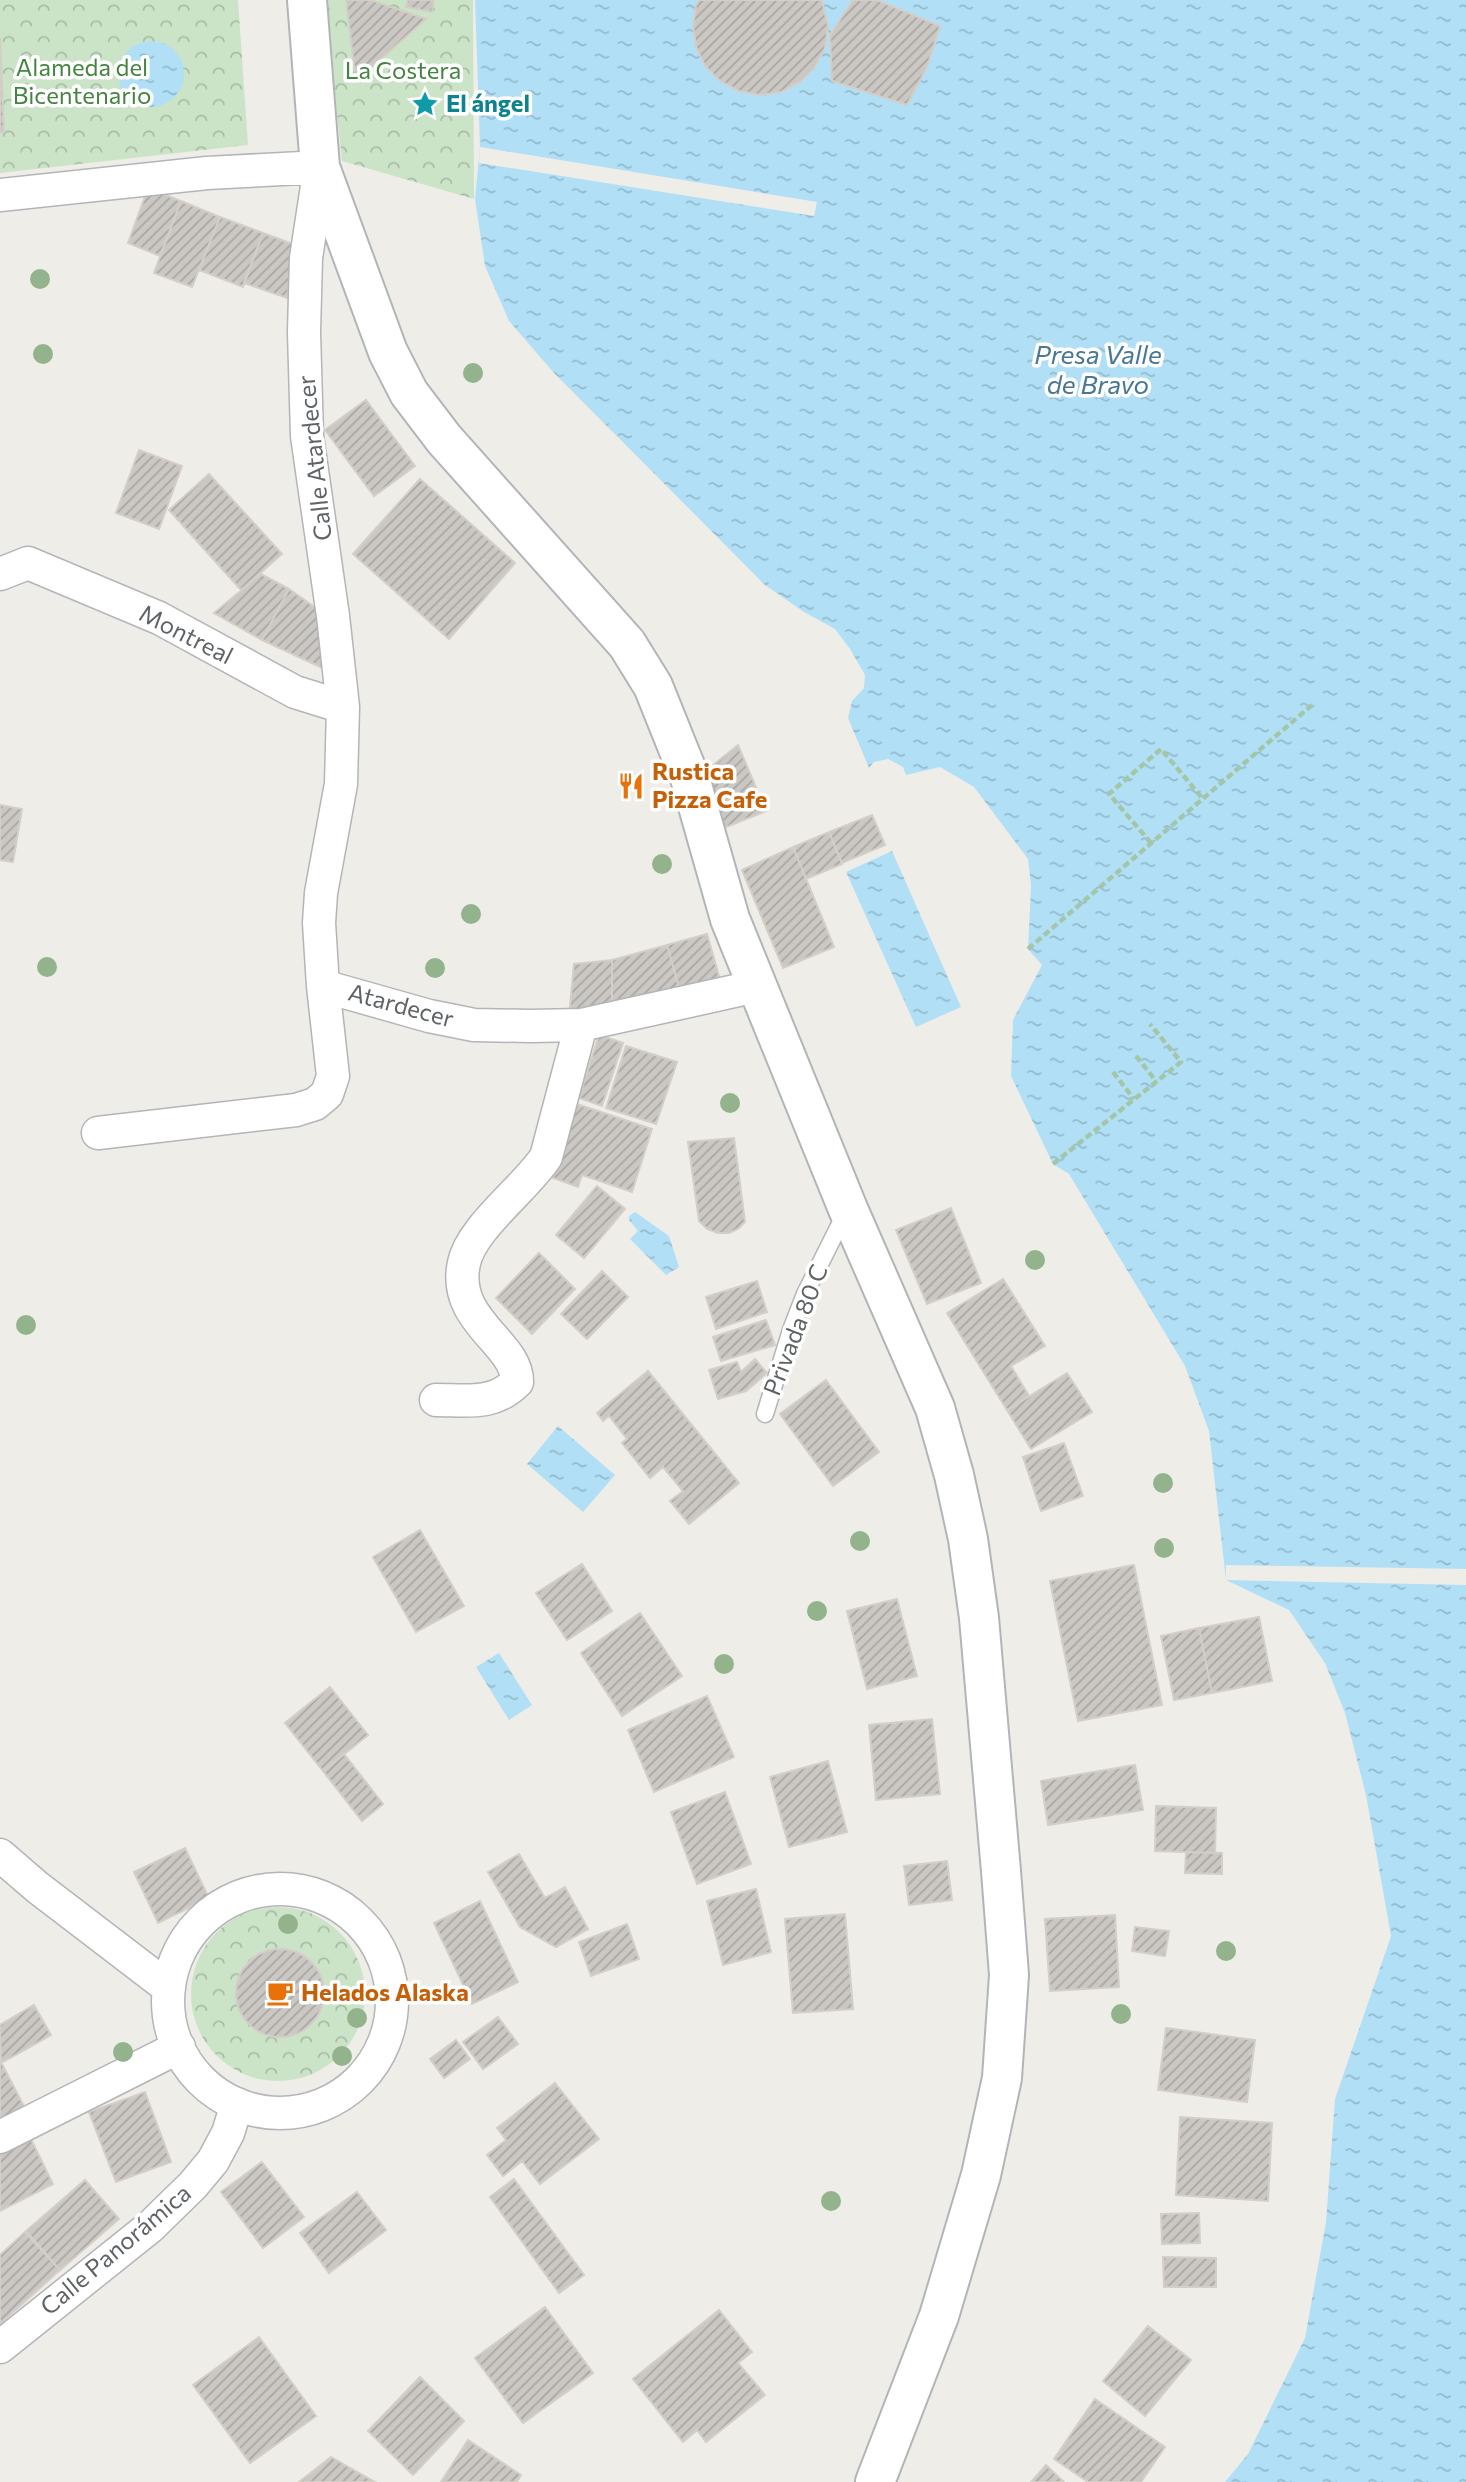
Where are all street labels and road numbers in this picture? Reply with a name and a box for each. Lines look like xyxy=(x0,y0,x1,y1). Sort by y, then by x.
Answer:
street label: Calle Atardecer xyxy=(290,374,337,542)
street label: Montreal xyxy=(135,598,238,670)
street label: Atardecer xyxy=(346,977,458,1033)
street label: Privada 80 C xyxy=(756,1260,833,1399)
street label: Calle Panorámica xyxy=(34,2177,196,2320)

